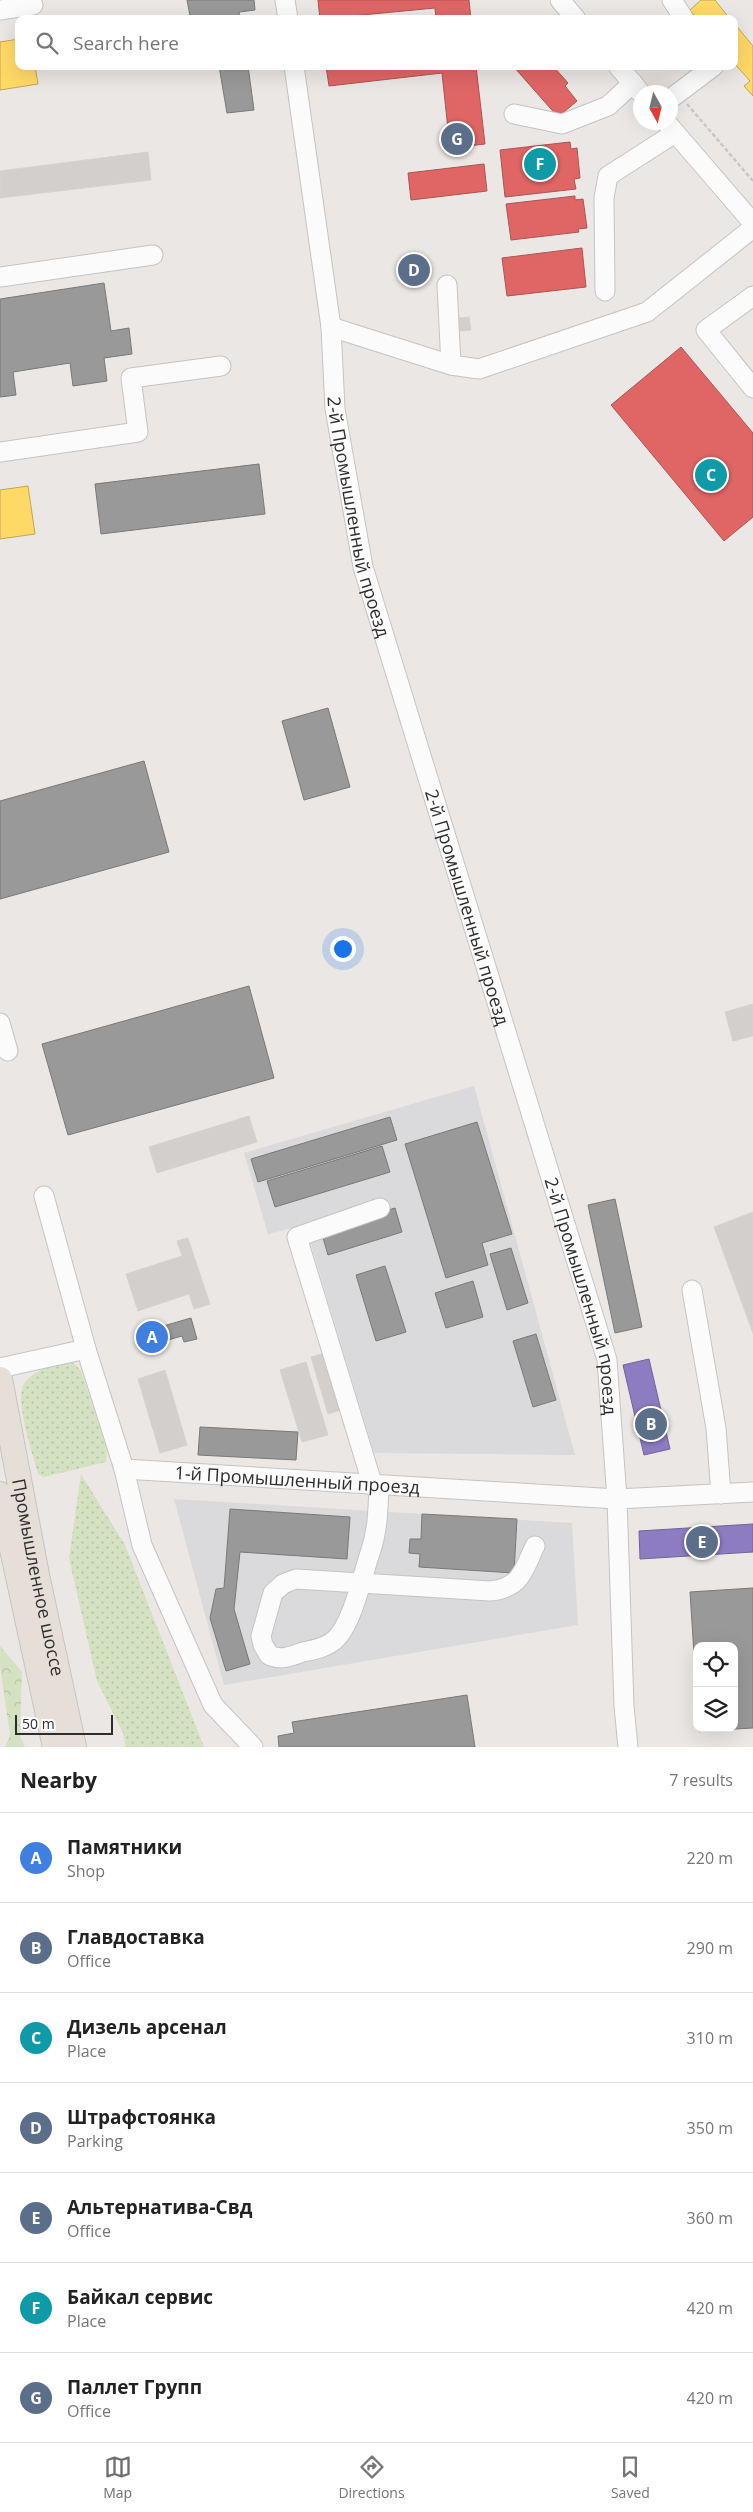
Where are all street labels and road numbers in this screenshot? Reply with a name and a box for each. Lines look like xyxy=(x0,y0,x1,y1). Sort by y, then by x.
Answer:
street label: 2-й Промышленный проезд xyxy=(322,396,396,640)
street label: 2-й Промышленный проезд xyxy=(420,786,515,1028)
street label: 2-й Промышленный проезд xyxy=(539,1174,623,1416)
street label: 1-й Промышленный проезд xyxy=(174,1460,420,1499)
street label: Промышленное шоссе xyxy=(7,1476,70,1678)

